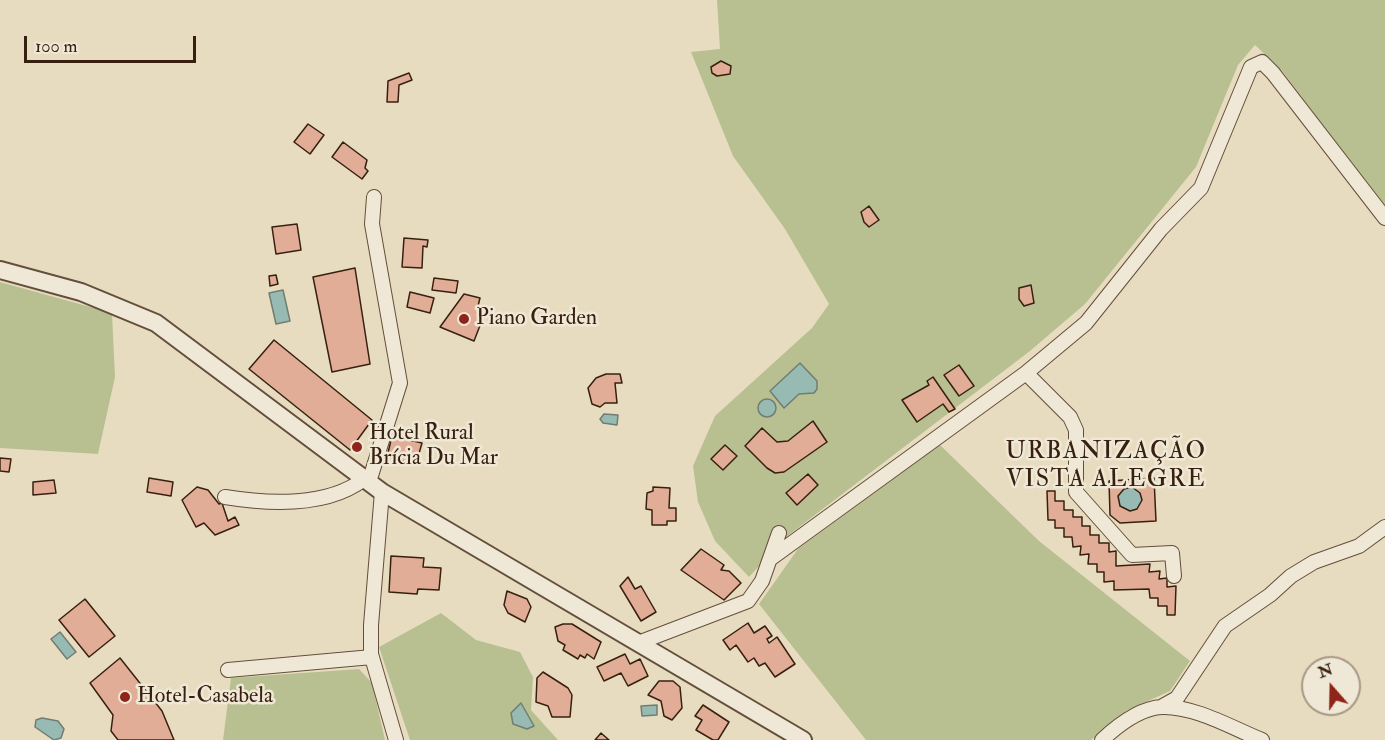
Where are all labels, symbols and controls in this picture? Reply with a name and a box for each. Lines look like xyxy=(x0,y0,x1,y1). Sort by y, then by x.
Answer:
scale bar xyxy=(27,24,200,62)
text: 100 m xyxy=(35,35,78,58)
place label: Piano Garden xyxy=(476,306,597,332)
marker: Piano Garden xyxy=(457,312,471,326)
place label: Hotel Rural Brícia Du Mar xyxy=(369,421,498,472)
district label: URBANIZAÇÃO VISTA ALEGRE xyxy=(1006,439,1206,495)
marker: Hotel Rural Brícia Du Mar xyxy=(350,440,364,454)
north arrow xyxy=(1301,656,1361,716)
text: N xyxy=(1315,659,1336,683)
place label: Hotel-Casabela xyxy=(137,684,273,710)
marker: Hotel-Casabela xyxy=(118,690,132,704)

